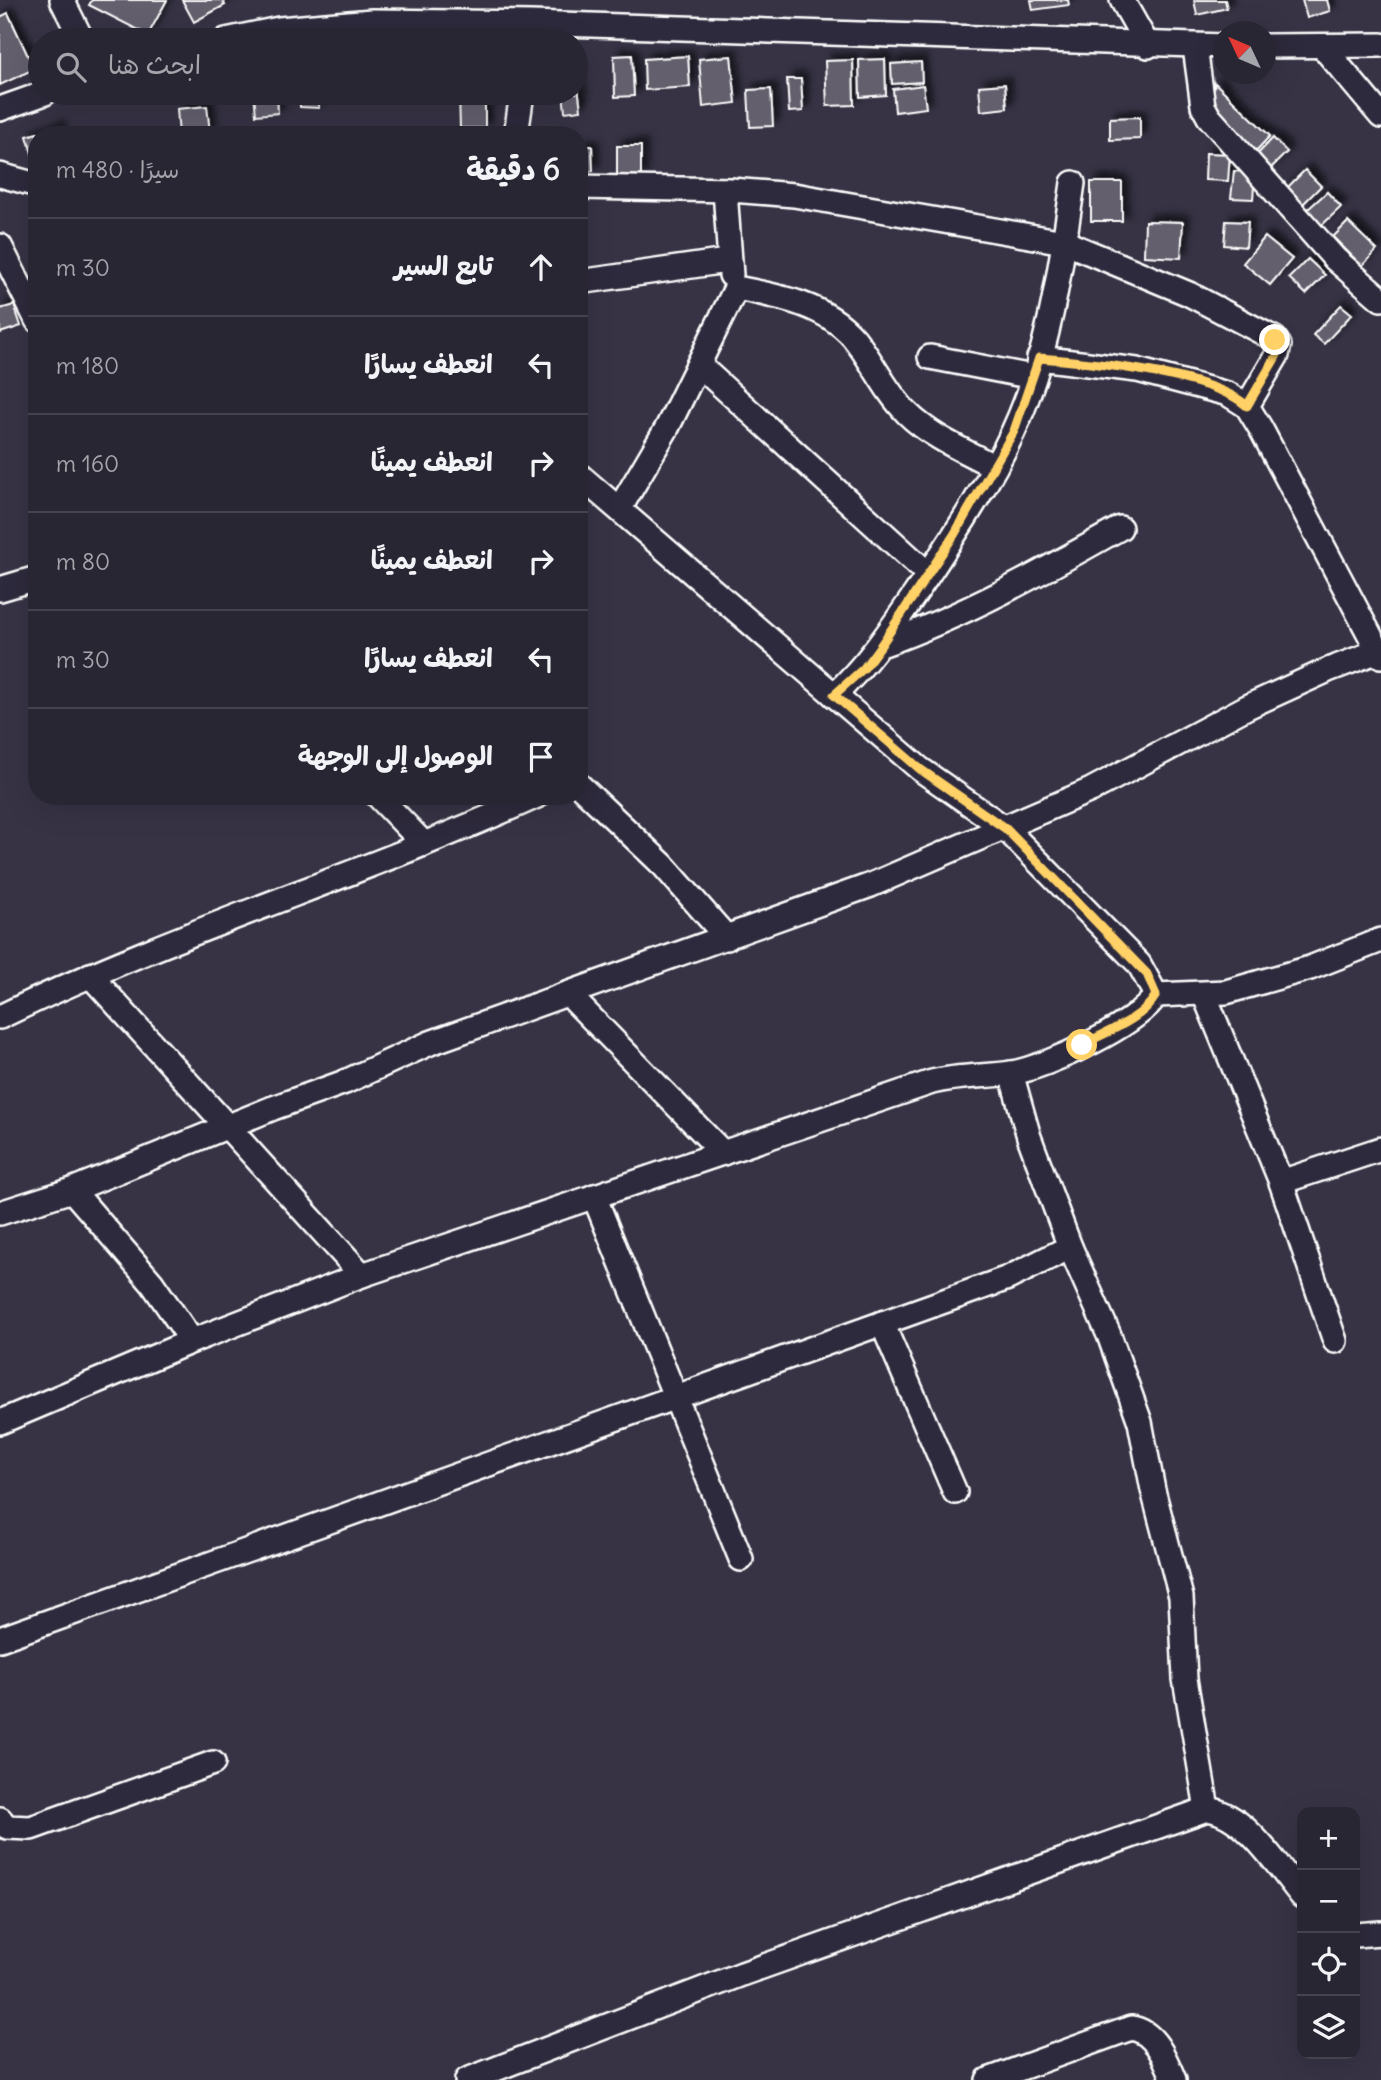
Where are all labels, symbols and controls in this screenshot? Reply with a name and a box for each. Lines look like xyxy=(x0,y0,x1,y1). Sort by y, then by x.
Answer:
north arrow xyxy=(1213,21,1276,84)
search box xyxy=(28,28,588,105)
icon: search xyxy=(52,48,90,86)
text: ابحث هنا xyxy=(108,48,201,81)
text: 6 دقيقة xyxy=(466,150,560,188)
text: سيرًا · 480 m xyxy=(56,155,179,184)
icon: ahead xyxy=(522,248,560,286)
text: تابع السير xyxy=(394,249,493,282)
text: 30 m xyxy=(56,253,110,282)
route end xyxy=(1259,324,1290,355)
icon: left xyxy=(522,346,560,384)
text: انعطف يسارًا xyxy=(364,347,493,380)
text: 180 m xyxy=(56,351,119,380)
icon: right xyxy=(522,444,560,482)
text: انعطف يمينًا xyxy=(371,445,493,478)
text: 160 m xyxy=(56,449,119,478)
icon: right xyxy=(522,542,560,580)
text: انعطف يمينًا xyxy=(371,543,493,576)
text: 80 m xyxy=(56,547,110,576)
icon: left xyxy=(522,640,560,678)
text: انعطف يسارًا xyxy=(364,641,493,674)
text: 30 m xyxy=(56,645,110,674)
icon: arrive xyxy=(522,738,560,776)
text: الوصول إلى الوجهة xyxy=(298,739,493,772)
route start xyxy=(1066,1029,1097,1060)
map controls xyxy=(1297,1807,1360,2059)
button: + xyxy=(1297,1807,1360,1870)
button: − xyxy=(1297,1870,1360,1933)
button: locate xyxy=(1297,1933,1360,1996)
button: layers xyxy=(1297,1996,1360,2059)

